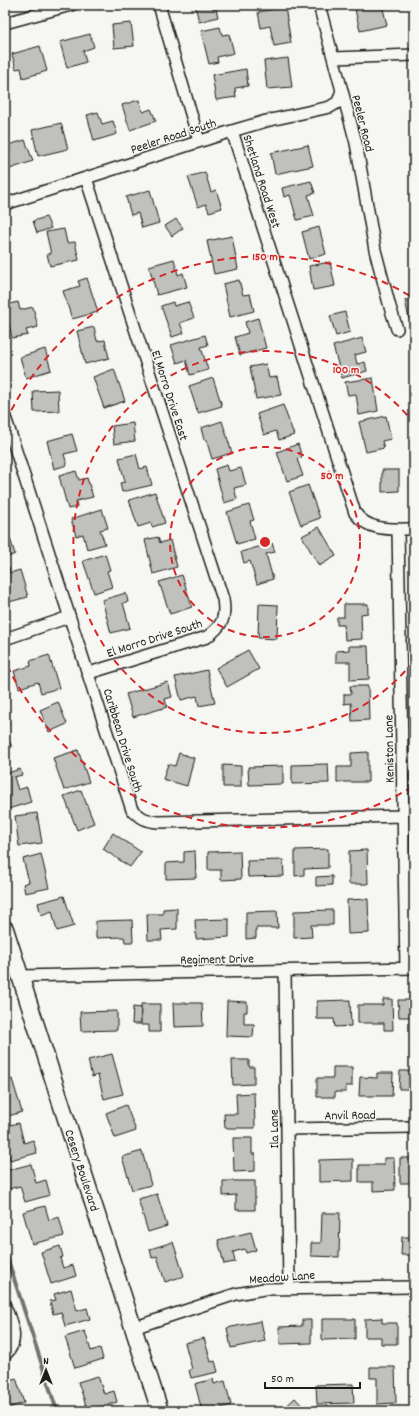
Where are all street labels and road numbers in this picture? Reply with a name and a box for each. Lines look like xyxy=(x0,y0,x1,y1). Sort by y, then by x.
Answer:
street label: Peeler Road xyxy=(345,93,378,154)
street label: Peeler Road South xyxy=(128,115,219,160)
street label: Shetland Road West xyxy=(237,133,285,231)
street label: El Morro Drive East xyxy=(145,348,192,444)
street label: El Morro Drive South xyxy=(104,615,205,664)
street label: Caribbean Drive South xyxy=(97,686,146,795)
street label: Keniston Lane xyxy=(380,714,401,783)
street label: Regiment Drive xyxy=(180,950,254,971)
street label: Anvil Road xyxy=(324,1107,376,1126)
street label: Ila Lane xyxy=(266,1109,285,1149)
street label: Cesery Boulevard xyxy=(58,1127,103,1214)
street label: Meadow Lane xyxy=(249,1267,316,1290)

